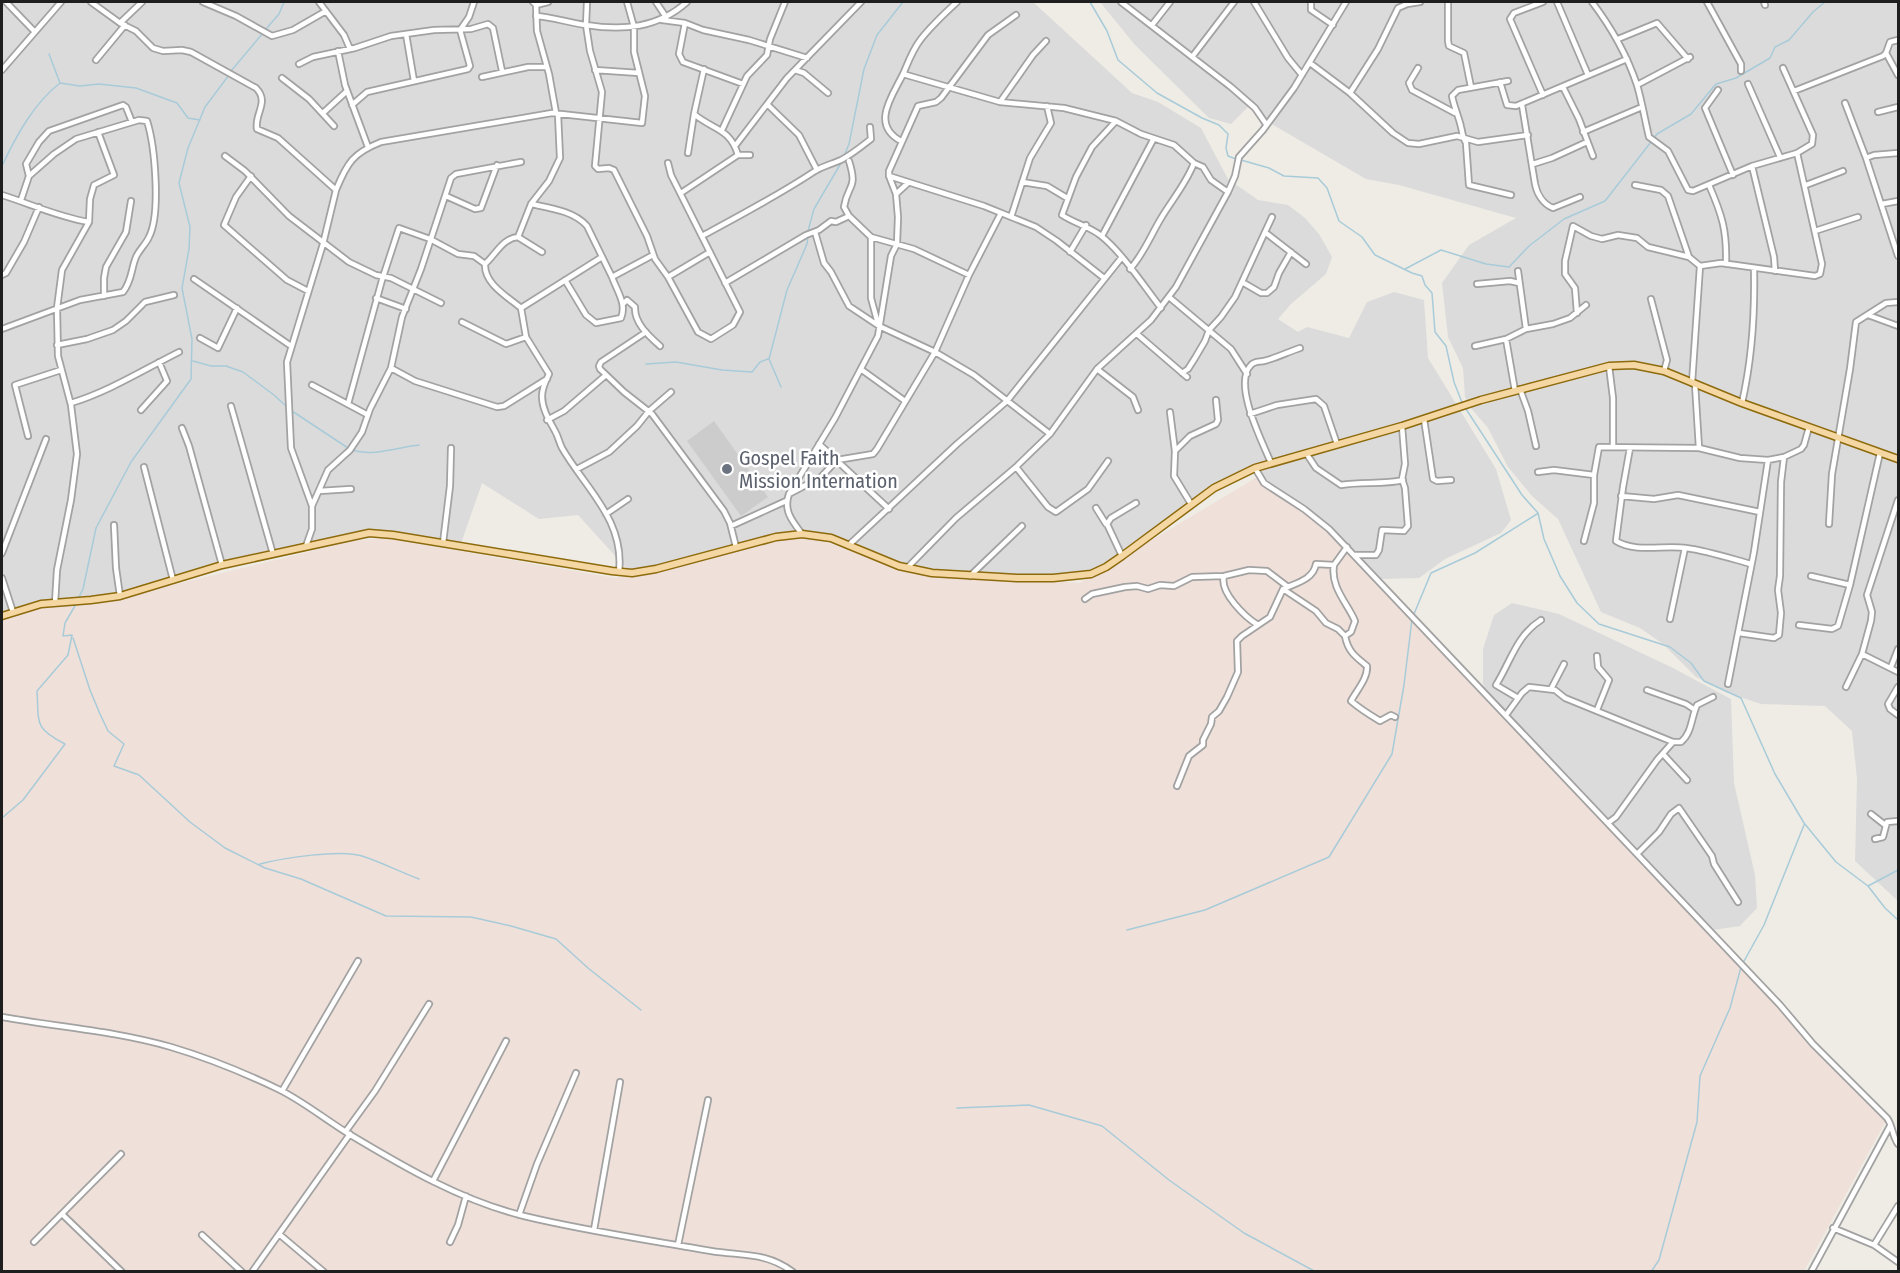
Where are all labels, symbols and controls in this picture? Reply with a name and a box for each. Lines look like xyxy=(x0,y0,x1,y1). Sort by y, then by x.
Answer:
place label: Gospel Faith Mission Internation xyxy=(739,446,898,493)
marker: Gospel Faith Mission Internation xyxy=(720,462,734,476)

